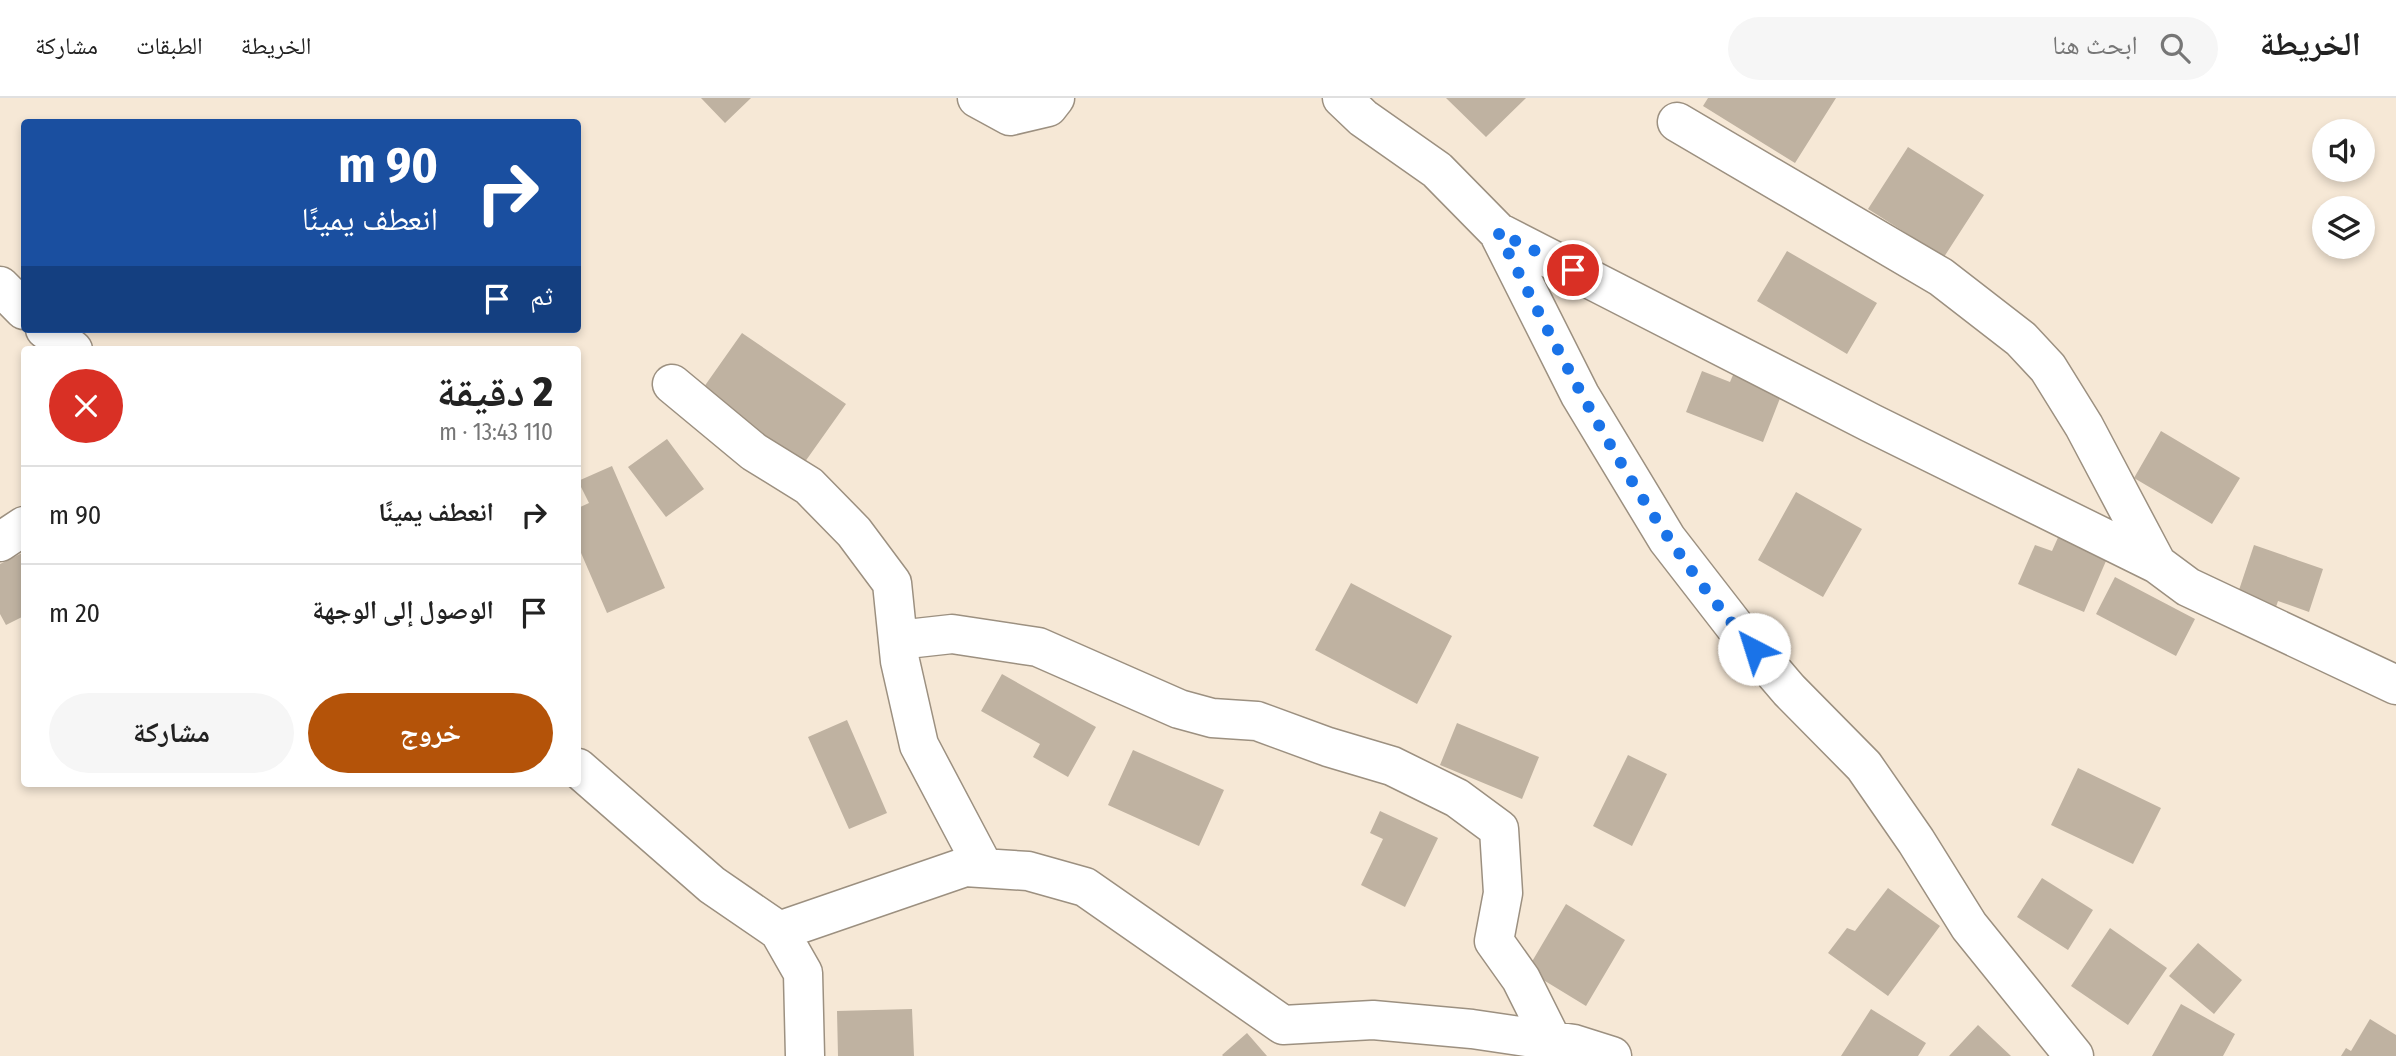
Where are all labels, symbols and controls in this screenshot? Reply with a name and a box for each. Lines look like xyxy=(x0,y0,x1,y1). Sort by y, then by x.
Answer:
search box xyxy=(1728,17,2218,80)
text: الخريطة xyxy=(2260,24,2361,64)
icon: search xyxy=(2156,29,2194,67)
text: ابحث هنا xyxy=(2052,30,2138,61)
text: مشاركة xyxy=(35,32,98,60)
text: الطبقات xyxy=(136,32,203,60)
text: الخريطة xyxy=(241,32,311,60)
map controls xyxy=(2312,119,2375,259)
button: sound xyxy=(2312,119,2375,182)
text: 90 m xyxy=(338,136,438,195)
icon: right xyxy=(462,147,553,238)
button: layers xyxy=(2312,196,2375,259)
text: انعطف يمينًا xyxy=(301,200,438,238)
pin xyxy=(1543,240,1603,300)
icon: arrive xyxy=(1554,251,1592,289)
icon: arrive xyxy=(478,280,516,318)
text: ثم xyxy=(530,281,553,312)
text: 2 دقيقة xyxy=(437,367,553,417)
button: close xyxy=(49,369,123,443)
text: 110 m · 13:43 xyxy=(439,418,553,446)
icon: right xyxy=(515,496,553,534)
text: انعطف يمينًا xyxy=(378,497,494,528)
text: 90 m xyxy=(49,500,101,531)
icon: arrive xyxy=(515,594,553,632)
text: الوصول إلى الوجهة xyxy=(312,595,494,626)
text: 20 m xyxy=(49,598,100,629)
position arrow xyxy=(1717,612,1791,686)
button: مشاركة xyxy=(49,693,294,773)
button: خروج xyxy=(308,693,553,773)

